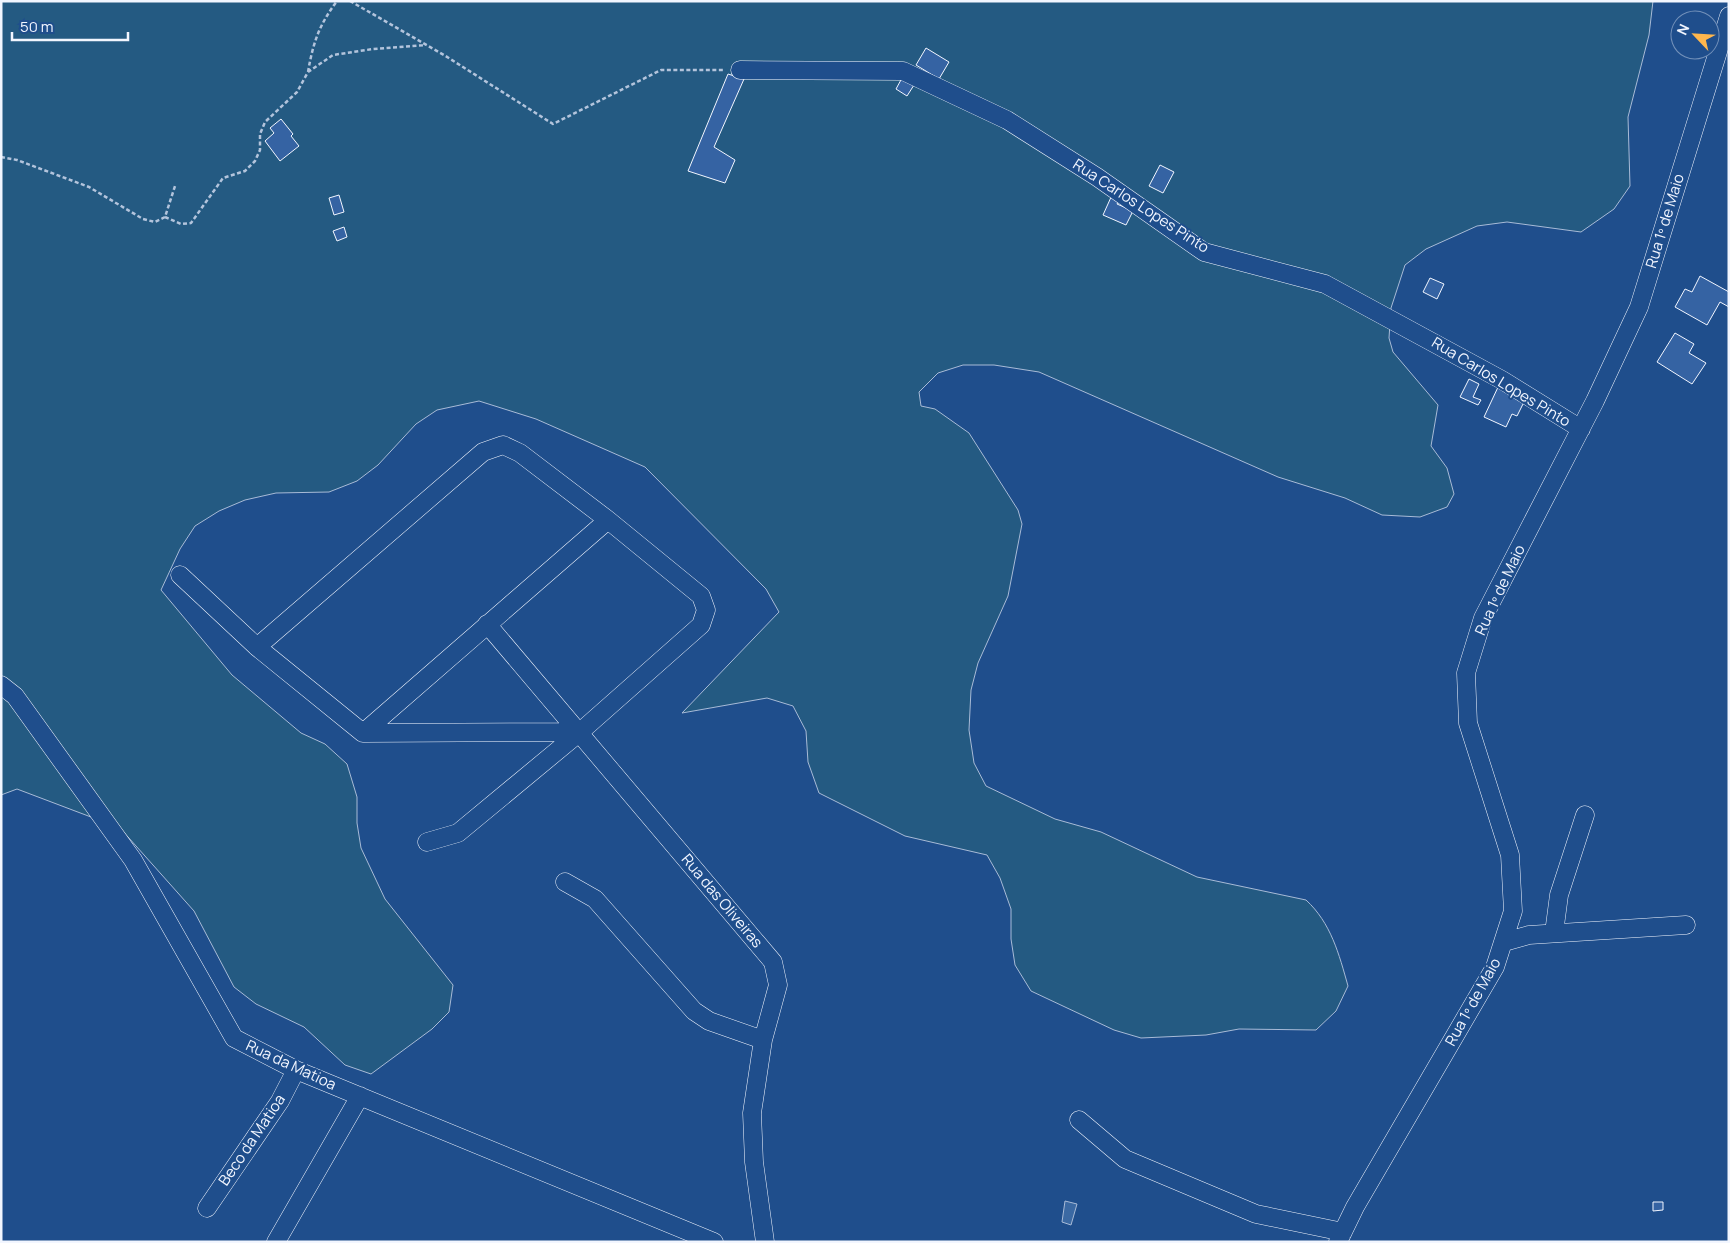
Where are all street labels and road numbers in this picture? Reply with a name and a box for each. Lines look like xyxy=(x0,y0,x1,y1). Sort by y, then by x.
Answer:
street label: Rua Carlos Lopes Pinto xyxy=(1069,154,1214,258)
street label: Rua 1º de Maio xyxy=(1640,171,1689,271)
street label: Rua Carlos Lopes Pinto xyxy=(1428,332,1575,431)
street label: Rua 1º de Maio xyxy=(1469,541,1530,639)
street label: Rua das Oliveiras xyxy=(677,849,768,952)
street label: Rua 1º de Maio xyxy=(1440,954,1505,1050)
street label: Rua da Matioa xyxy=(243,1034,340,1095)
street label: Beco da Matioa xyxy=(213,1090,290,1189)

